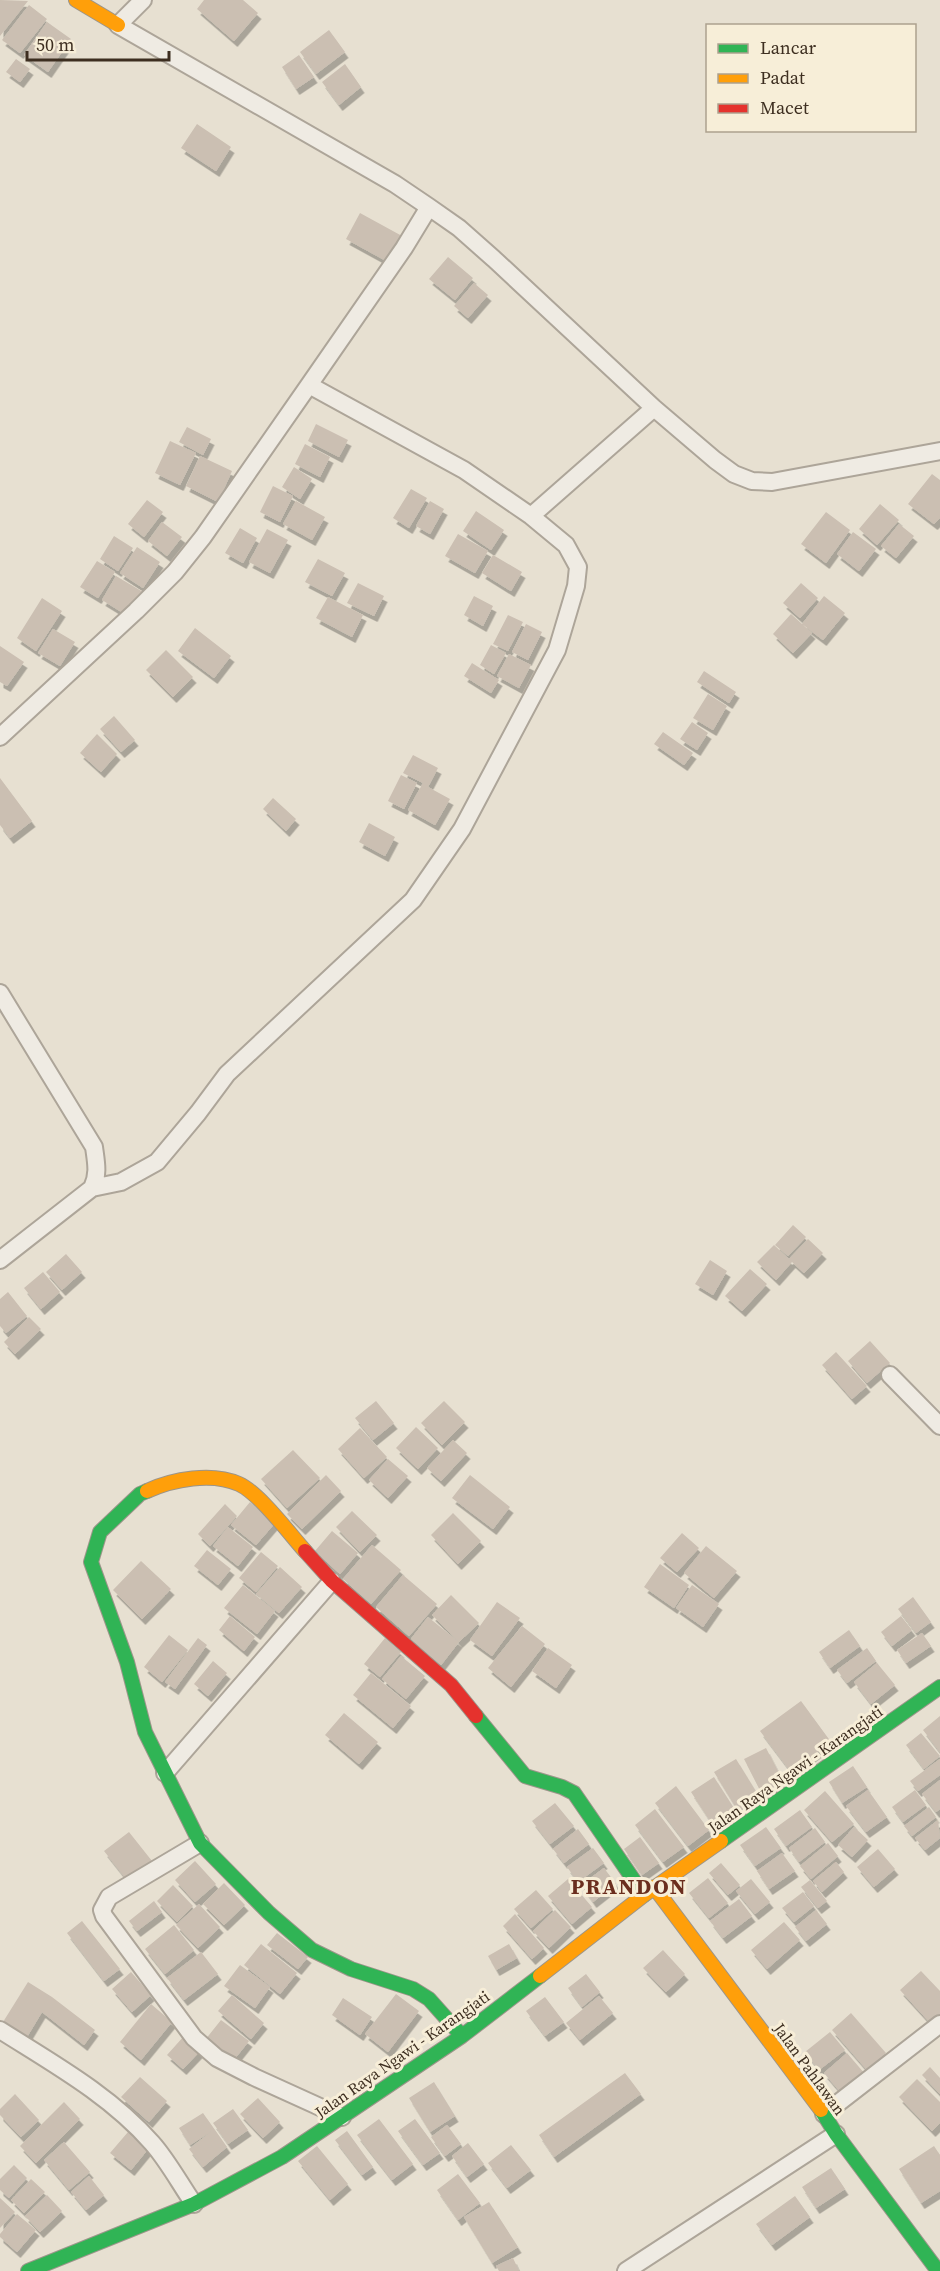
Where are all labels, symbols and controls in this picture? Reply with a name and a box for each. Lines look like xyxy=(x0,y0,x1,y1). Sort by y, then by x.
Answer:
scale bar xyxy=(27,24,170,62)
legend xyxy=(706,24,916,132)
text: 50 m xyxy=(36,32,74,57)
text: Lancar xyxy=(760,35,817,60)
text: Padat xyxy=(760,65,805,90)
text: Macet xyxy=(760,95,809,120)
street label: Jalan Raya Ngawi - Karangjati xyxy=(702,1700,887,1838)
district label: PRANDON xyxy=(571,1871,687,1901)
street label: Jalan Raya Ngawi - Karangjati xyxy=(309,1985,494,2123)
street label: Jalan Pahlawan xyxy=(768,2018,851,2120)

